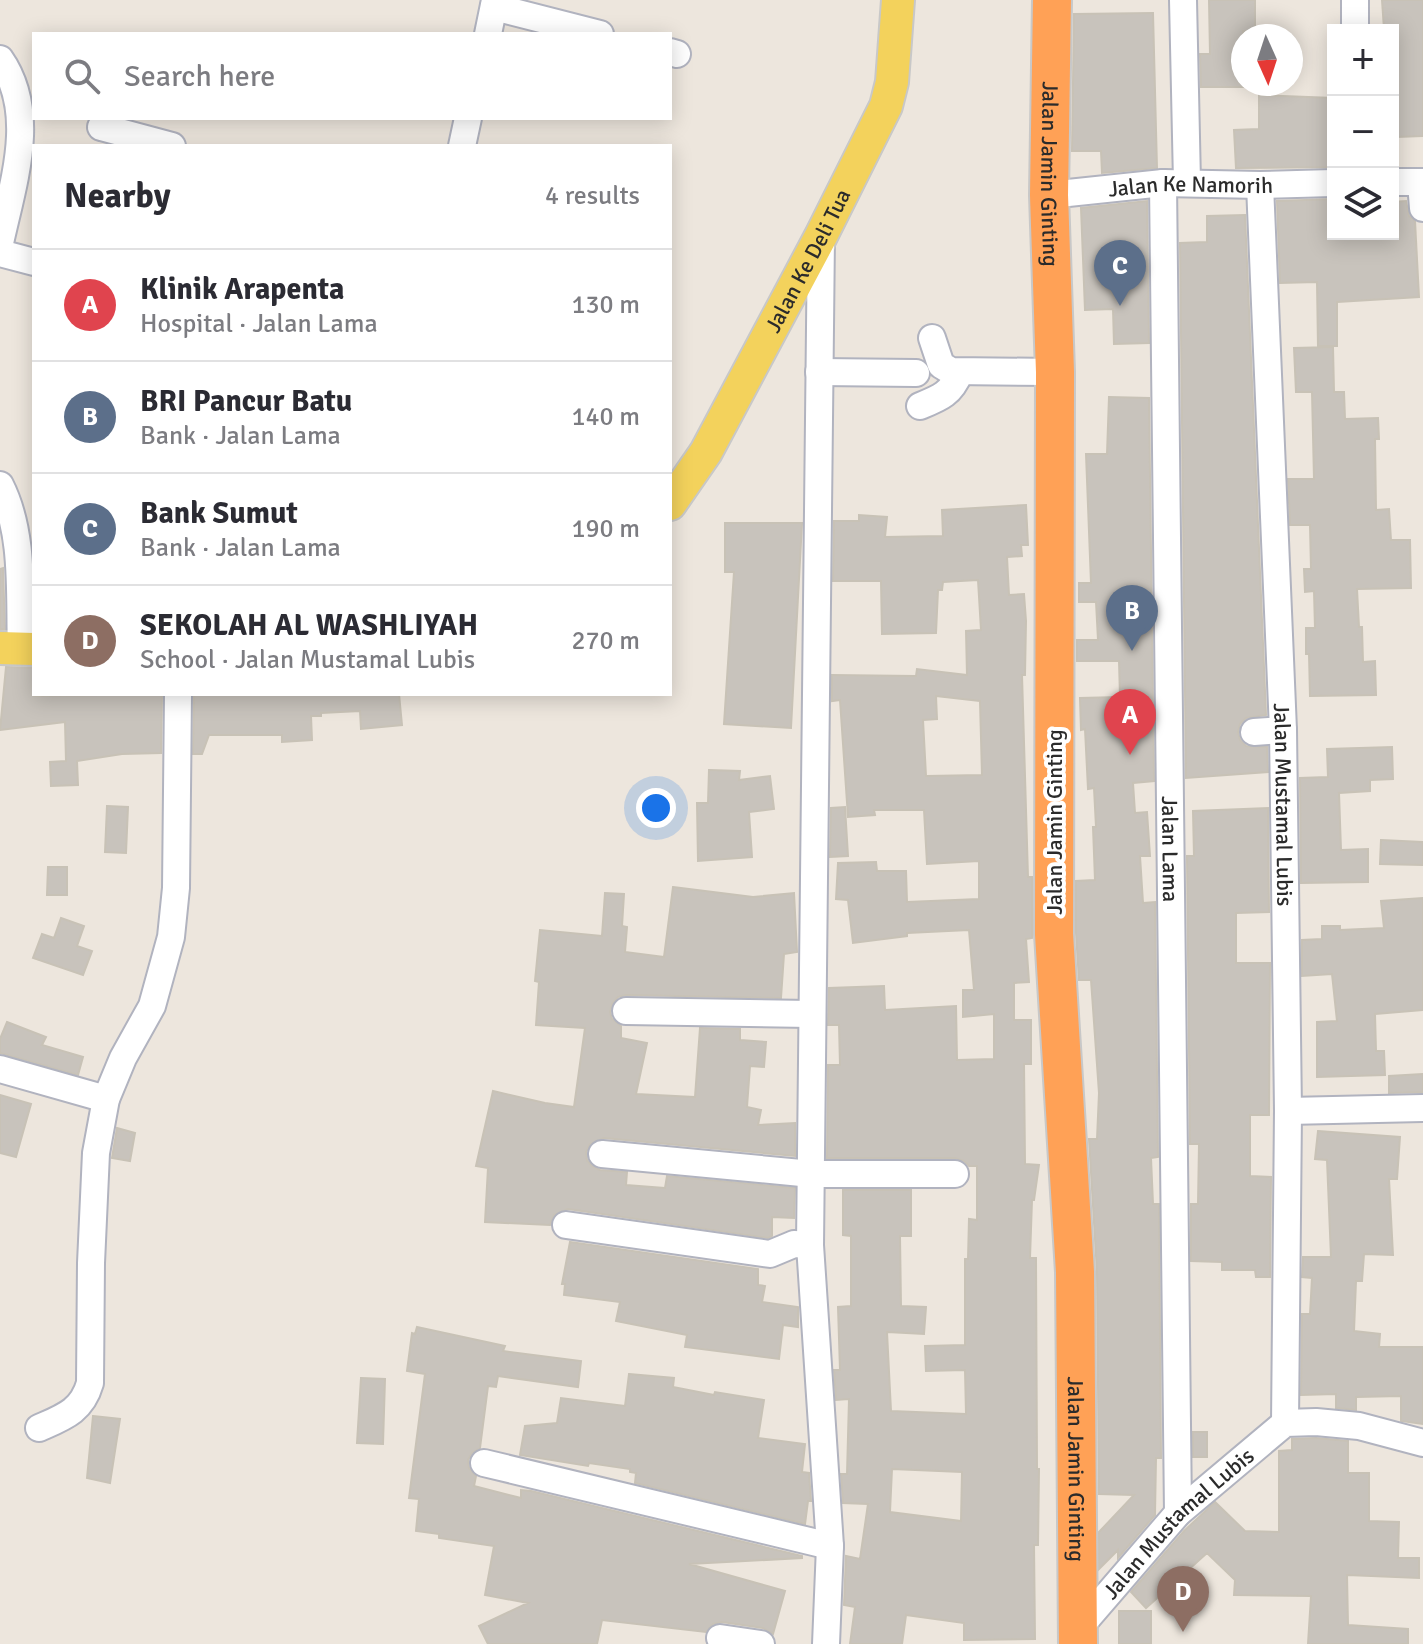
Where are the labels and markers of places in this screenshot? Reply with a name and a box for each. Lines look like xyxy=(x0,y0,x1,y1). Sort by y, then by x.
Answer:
pin: C xyxy=(1094,240,1146,306)
pin: B xyxy=(1106,585,1158,651)
pin: A xyxy=(1104,689,1156,755)
pin: D xyxy=(1157,1566,1209,1632)

